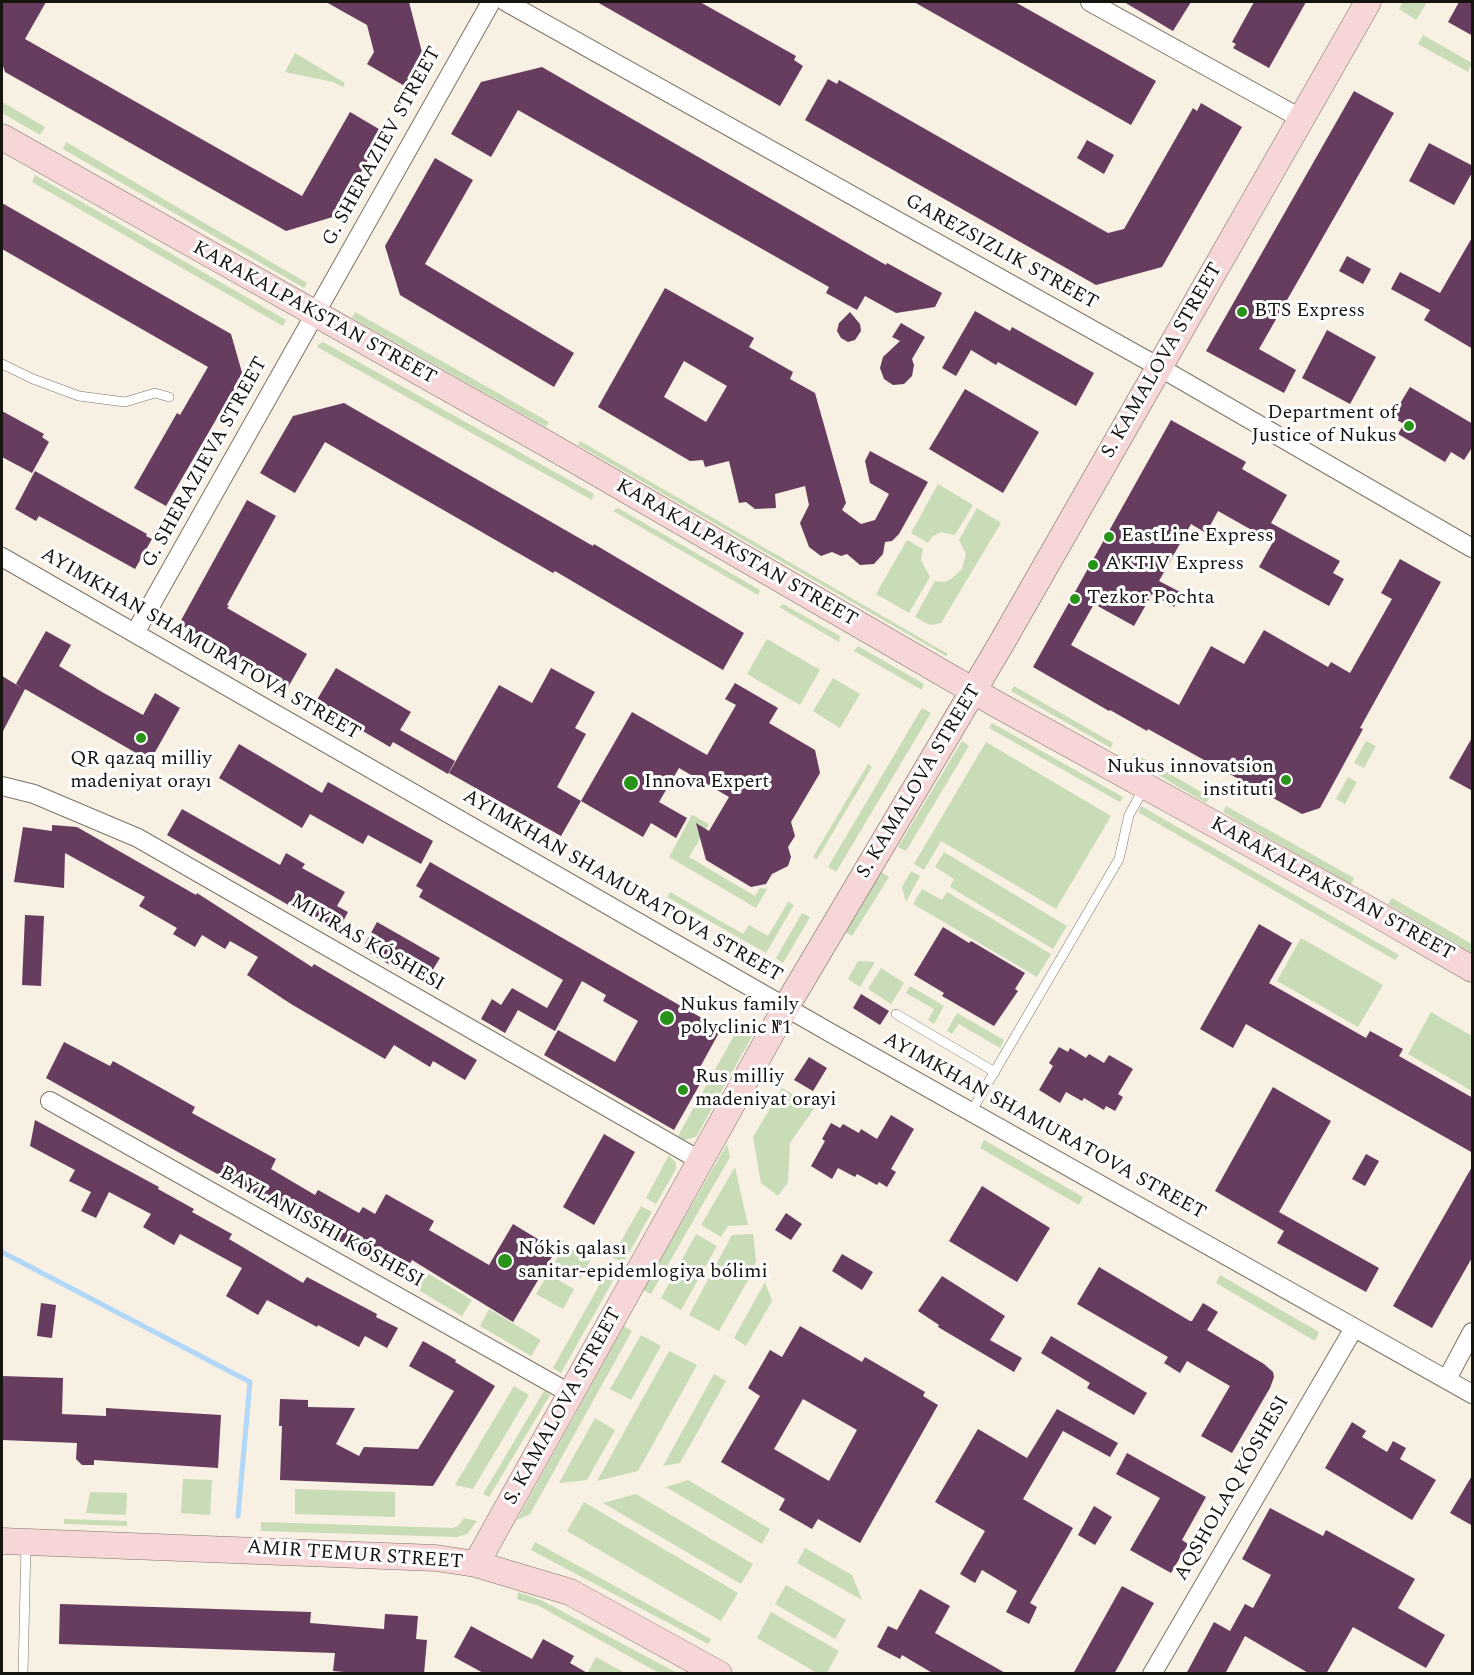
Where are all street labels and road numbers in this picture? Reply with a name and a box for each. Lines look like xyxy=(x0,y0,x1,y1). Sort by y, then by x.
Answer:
street label: G. SHERAZIEV STREET xyxy=(318,43,448,251)
street label: GAREZSIZLIK STREET xyxy=(900,190,1102,316)
street label: KARAKALPAKSTAN STREET xyxy=(188,237,440,391)
street label: S. KAMALOVA STREET xyxy=(1097,259,1229,463)
street label: G. SHERAZIEVA STREET xyxy=(138,354,274,572)
street label: KARAKALPAKSTAN STREET xyxy=(611,475,861,633)
street label: AYIMKHAN SHAMURATOVA STREET xyxy=(36,543,364,747)
street label: S. KAMALOVA STREET xyxy=(853,681,987,883)
street label: AYIMKHAN SHAMURATOVA STREET xyxy=(458,785,786,989)
street label: KARAKALPAKSTAN STREET xyxy=(1206,813,1458,967)
street label: MIYRAS KÓSHESI xyxy=(286,890,448,998)
street label: AYIMKHAN SHAMURATOVA STREET xyxy=(878,1028,1210,1226)
street label: BAYLANISSHI KÓSHESI xyxy=(215,1162,427,1294)
street label: S. KAMALOVA STREET xyxy=(500,1304,628,1510)
street label: AQSHOLAQ KÓSHESI xyxy=(1170,1392,1296,1586)
street label: AMIR TEMUR STREET xyxy=(246,1536,464,1576)

